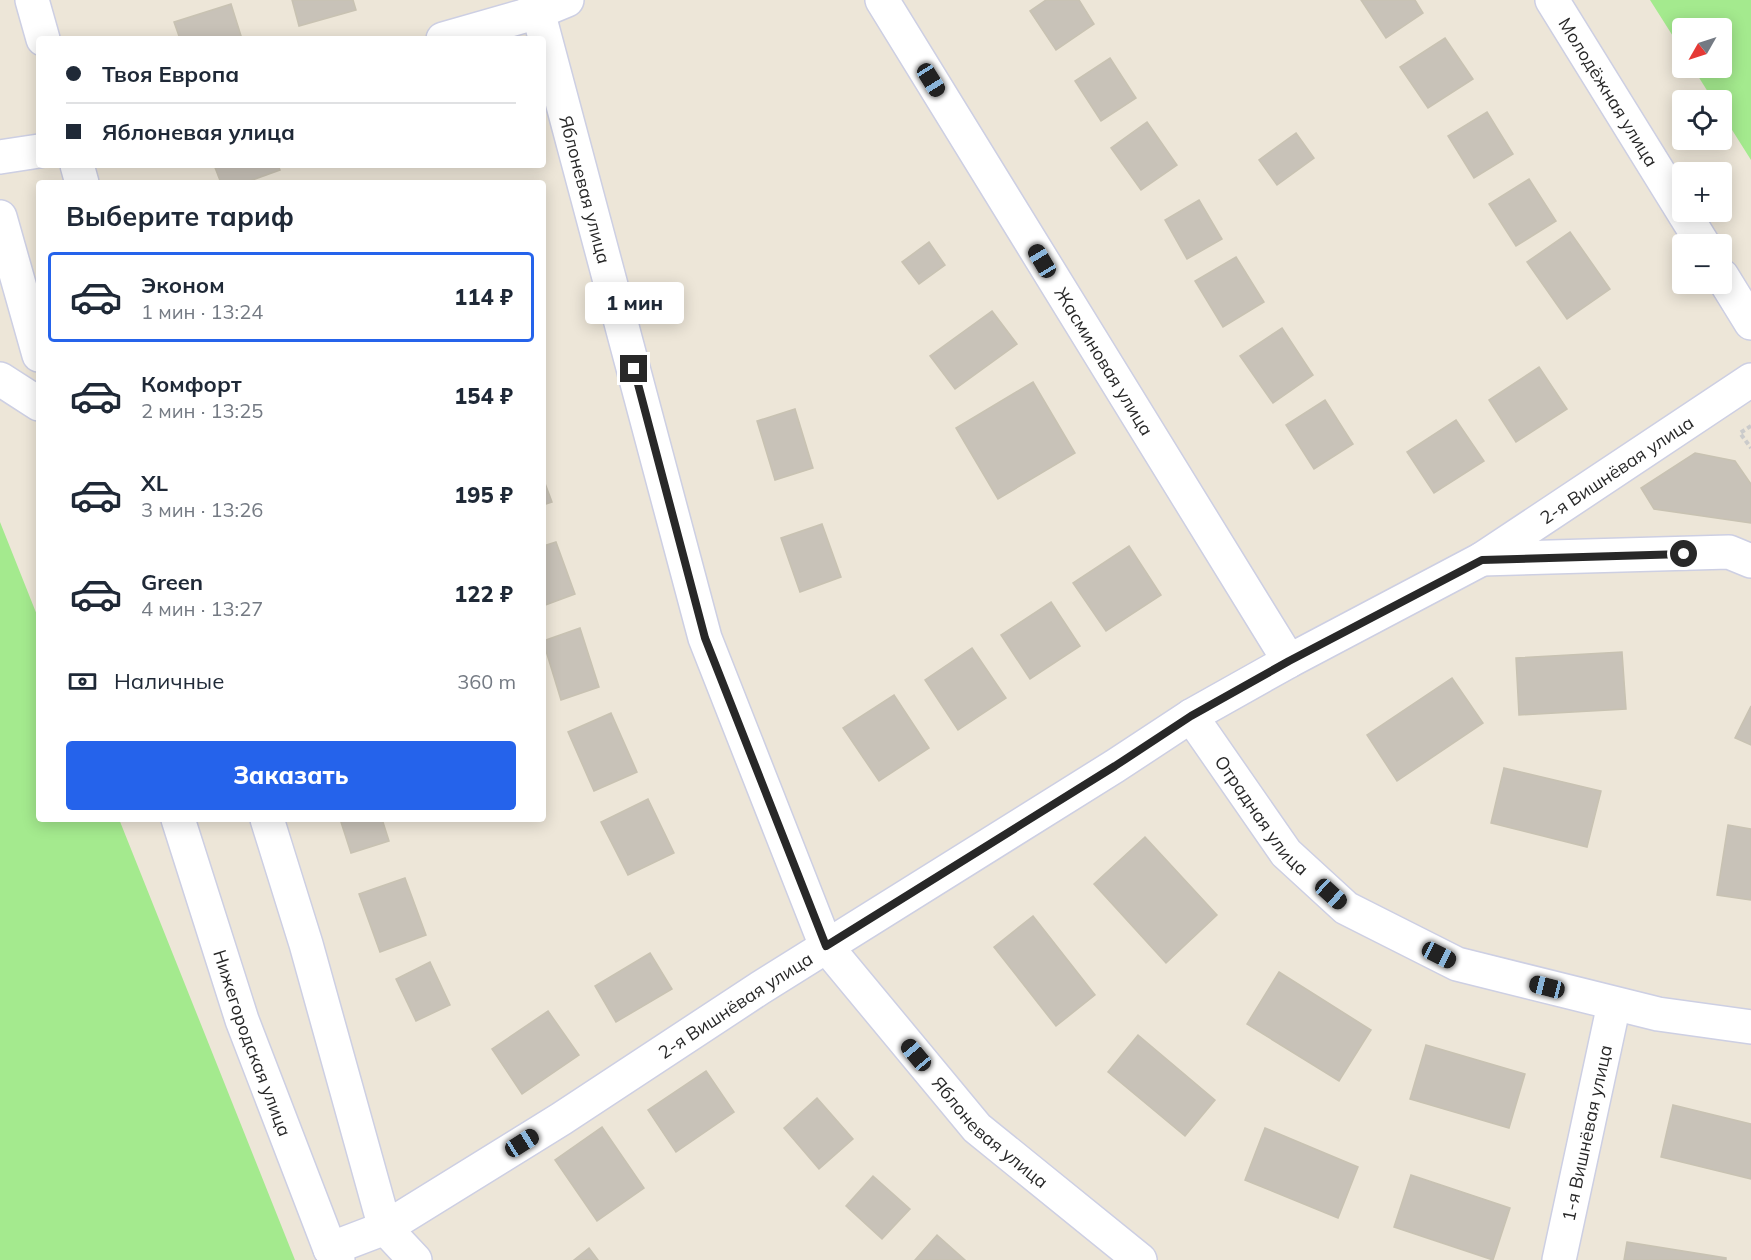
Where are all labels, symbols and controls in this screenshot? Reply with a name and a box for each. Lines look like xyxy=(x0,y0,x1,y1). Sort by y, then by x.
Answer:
street label: Молодёжная улица xyxy=(1554,13,1664,171)
north arrow xyxy=(1672,18,1732,78)
map controls xyxy=(1672,18,1732,294)
text: Твоя Европа xyxy=(102,60,239,88)
car xyxy=(914,60,948,100)
button: locate xyxy=(1672,90,1732,150)
street label: Яблоневая улица xyxy=(555,113,616,266)
text: Яблоневая улица xyxy=(102,118,295,146)
button: + xyxy=(1672,162,1732,222)
text: Выберите тариф xyxy=(66,199,294,233)
button: − xyxy=(1672,234,1732,294)
car xyxy=(1025,241,1059,281)
icon: car xyxy=(69,270,123,324)
text: Эконом xyxy=(141,271,225,299)
callout: 1 мин xyxy=(584,282,684,324)
text: 114 ₽ xyxy=(454,283,513,311)
street label: Жасминовая улица xyxy=(1050,283,1159,440)
text: 1 мин xyxy=(606,290,663,315)
text: 1 мин · 13:24 xyxy=(141,299,263,324)
route end xyxy=(620,355,647,382)
icon: car xyxy=(69,369,123,423)
text: Комфорт xyxy=(141,370,242,398)
text: 154 ₽ xyxy=(454,382,513,410)
text: 2 мин · 13:25 xyxy=(141,398,263,423)
street label: 2-я Вишнёвая улица xyxy=(1535,410,1698,529)
icon: car xyxy=(69,468,123,522)
text: XL xyxy=(141,469,168,497)
text: 195 ₽ xyxy=(454,481,513,509)
text: 3 мин · 13:26 xyxy=(141,497,263,522)
route start xyxy=(1670,540,1697,567)
icon: car xyxy=(69,567,123,621)
text: Green xyxy=(141,568,203,596)
text: 122 ₽ xyxy=(454,580,513,608)
text: 4 мин · 13:27 xyxy=(141,596,263,621)
icon: cash xyxy=(66,665,99,698)
text: Наличные xyxy=(114,667,224,695)
text: 360 m xyxy=(457,669,516,694)
button: Заказать xyxy=(66,741,516,810)
street label: Отрадная улица xyxy=(1210,751,1314,880)
car xyxy=(1312,875,1350,913)
car xyxy=(1419,939,1459,971)
street label: Нижегородская улица xyxy=(209,947,297,1139)
street label: 2-я Вишнёвая улица xyxy=(653,947,817,1064)
car xyxy=(1527,974,1567,1000)
car xyxy=(898,1035,934,1075)
street label: 1-я Вишнёвая улица xyxy=(1556,1043,1616,1223)
street label: Яблоневая улица xyxy=(927,1071,1053,1193)
car xyxy=(502,1126,542,1160)

